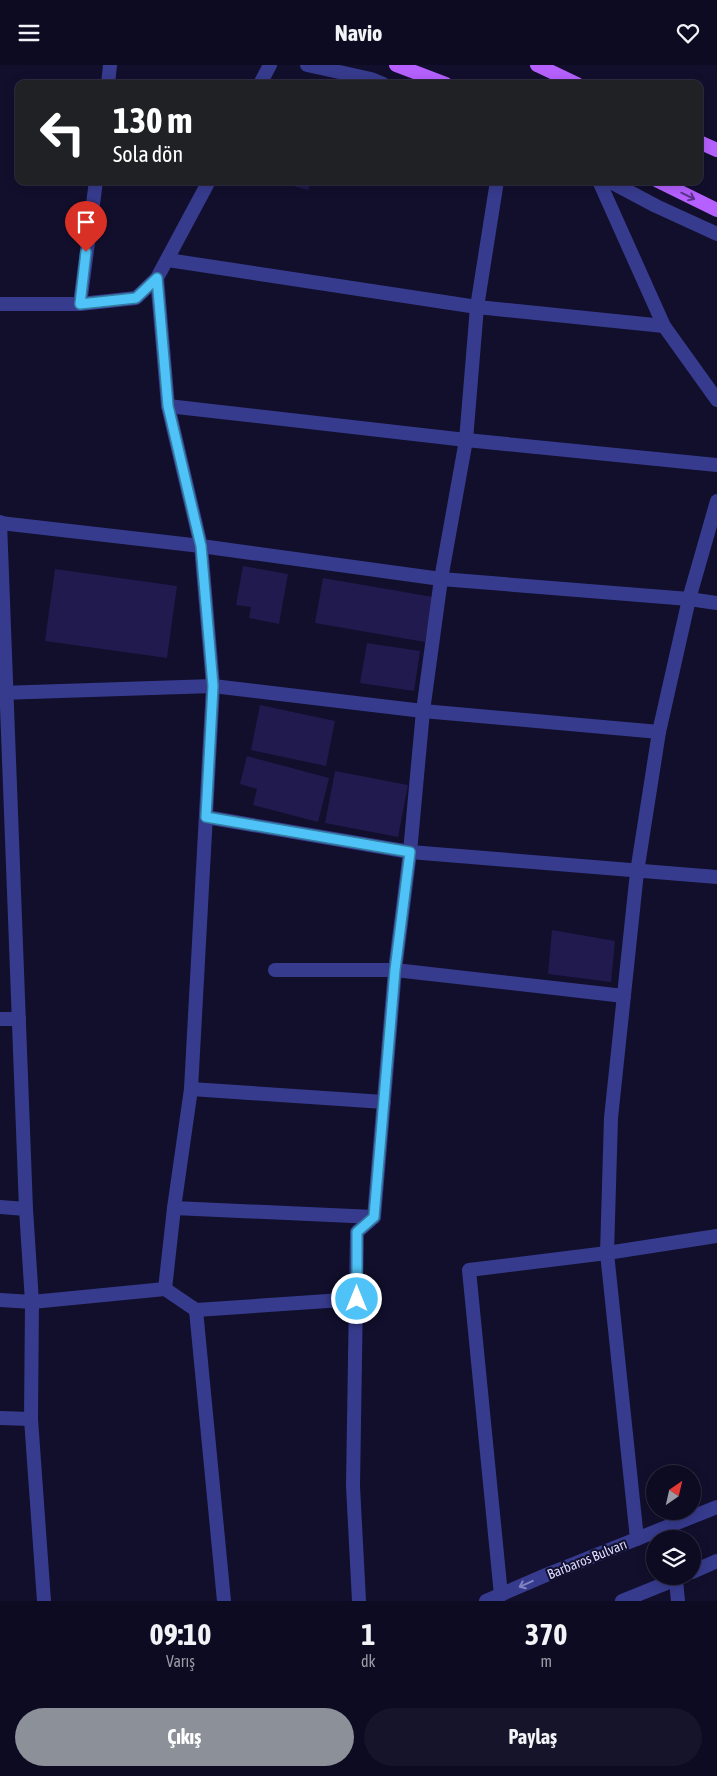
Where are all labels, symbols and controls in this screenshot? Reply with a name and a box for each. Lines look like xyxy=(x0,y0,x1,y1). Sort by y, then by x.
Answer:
icon: menu xyxy=(15,19,43,47)
icon: heart xyxy=(674,19,702,47)
text: Navio xyxy=(335,20,382,46)
icon: left xyxy=(30,100,95,165)
text: 130 m xyxy=(113,100,192,140)
text: Sola dön xyxy=(113,141,183,167)
one-way arrow xyxy=(680,192,695,201)
pin xyxy=(65,201,107,252)
icon: arrive xyxy=(72,208,100,236)
position arrow xyxy=(330,1272,382,1324)
north arrow xyxy=(646,1465,701,1520)
map controls xyxy=(646,1465,701,1585)
button: layers xyxy=(646,1530,701,1585)
street label: Barbaros Bulvarı xyxy=(545,1536,629,1582)
one-way arrow xyxy=(519,1579,534,1589)
text: 09:10 xyxy=(150,1617,211,1651)
text: 1 xyxy=(361,1617,375,1651)
text: 370 xyxy=(525,1617,567,1651)
text: Varış xyxy=(166,1652,195,1670)
text: dk xyxy=(361,1652,376,1670)
text: m xyxy=(541,1652,552,1670)
button: Çıkış xyxy=(15,1708,354,1766)
button: Paylaş xyxy=(364,1708,702,1766)

